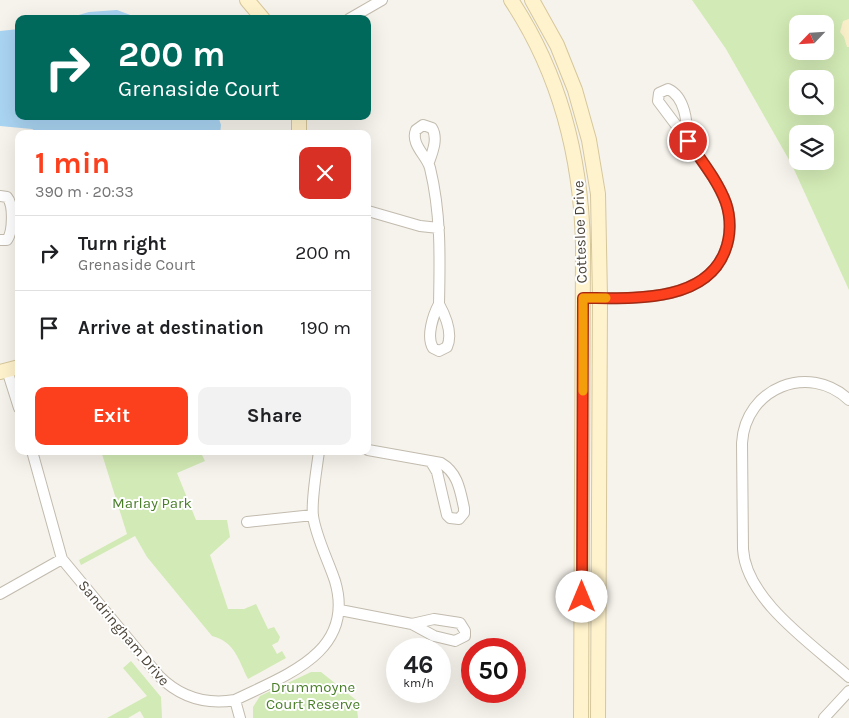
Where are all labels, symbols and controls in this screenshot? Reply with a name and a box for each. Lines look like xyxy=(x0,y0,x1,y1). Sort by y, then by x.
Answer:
north arrow xyxy=(789,15,834,60)
map controls xyxy=(789,15,834,170)
text: 200 m xyxy=(118,34,226,75)
icon: right xyxy=(35,35,100,100)
button: search xyxy=(789,70,834,115)
text: Grenaside Court xyxy=(118,76,280,102)
pin xyxy=(667,120,709,162)
button: layers xyxy=(789,125,834,170)
icon: arrive xyxy=(674,127,702,155)
text: 1 min xyxy=(35,145,110,181)
button: close xyxy=(299,147,351,199)
street label: Cottesloe Drive xyxy=(569,180,591,284)
text: 390 m · 20:33 xyxy=(35,182,134,201)
text: Turn right xyxy=(78,233,167,255)
icon: right xyxy=(35,239,63,267)
text: 200 m xyxy=(295,242,351,264)
text: Grenaside Court xyxy=(78,255,195,274)
icon: arrive xyxy=(35,314,63,342)
text: Arrive at destination xyxy=(78,317,264,339)
text: 190 m xyxy=(300,317,351,339)
button: Exit xyxy=(35,387,188,445)
button: Share xyxy=(198,387,351,445)
park label: Marlay Park xyxy=(112,494,192,512)
position arrow xyxy=(555,570,607,622)
street label: Sandringham Drive xyxy=(74,576,174,690)
speed limit sign: 50 xyxy=(461,638,526,703)
text: 46 xyxy=(403,650,434,679)
text: km/h xyxy=(403,676,434,690)
park label: Drummoyne Court Reserve xyxy=(266,678,360,713)

